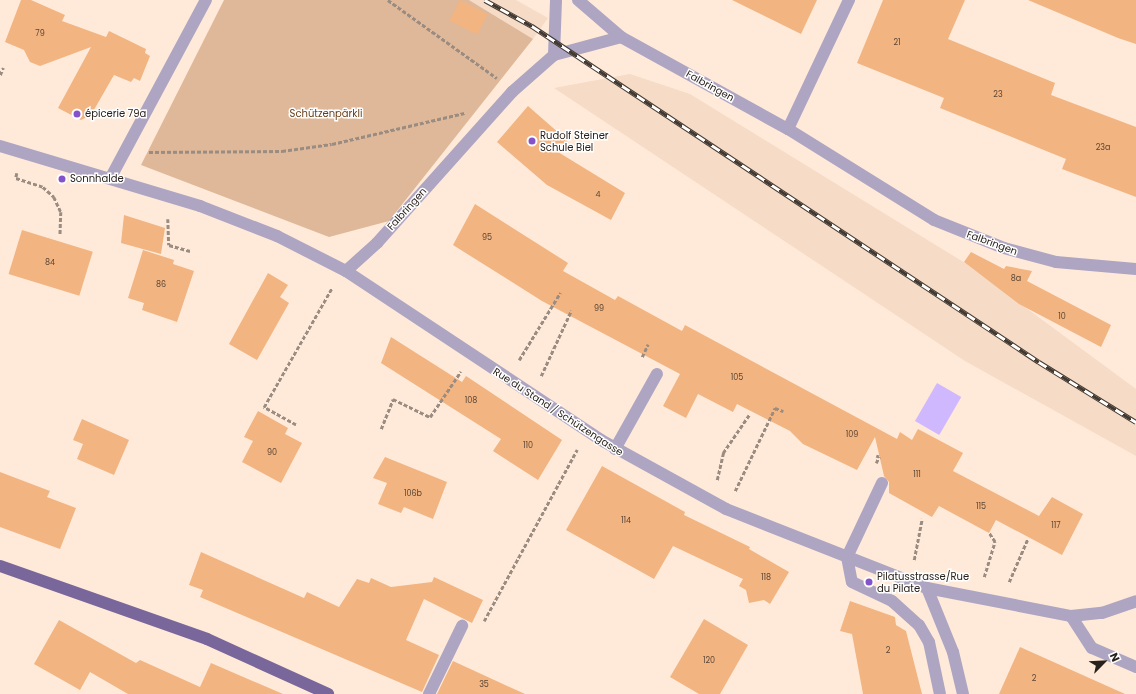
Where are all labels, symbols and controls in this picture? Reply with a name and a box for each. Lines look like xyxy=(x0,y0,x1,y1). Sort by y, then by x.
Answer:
house number: 79 xyxy=(35,29,45,39)
house number: 21 xyxy=(893,38,901,48)
street label: Falbringen xyxy=(684,68,736,104)
house number: 23 xyxy=(993,90,1003,100)
place label: épicerie 79a xyxy=(85,108,146,120)
park label: Schützenpärkli xyxy=(290,108,362,120)
marker: épicerie 79a xyxy=(72,109,82,119)
place label: Rudolf Steiner Schule Biel xyxy=(540,129,609,152)
marker: Rudolf Steiner Schule Biel xyxy=(527,136,537,146)
house number: 23a xyxy=(1096,143,1110,153)
place label: Sonnhalde xyxy=(70,173,124,185)
marker: Sonnhalde xyxy=(57,174,67,184)
street label: Falbringen xyxy=(385,185,429,233)
house number: 4 xyxy=(595,190,601,200)
street label: Falbringen xyxy=(965,228,1019,258)
house number: 95 xyxy=(482,233,492,243)
house number: 84 xyxy=(45,258,55,268)
house number: 8a xyxy=(1011,274,1021,284)
house number: 86 xyxy=(156,280,166,290)
house number: 99 xyxy=(594,304,604,314)
house number: 10 xyxy=(1058,312,1066,322)
street label: Rue du Stand / Schützengasse xyxy=(491,365,625,459)
house number: 105 xyxy=(731,373,743,383)
house number: 108 xyxy=(465,396,477,406)
house number: 109 xyxy=(846,430,858,440)
house number: 110 xyxy=(523,441,533,451)
house number: 90 xyxy=(267,448,277,458)
house number: 111 xyxy=(913,470,921,480)
house number: 106b xyxy=(404,489,422,499)
house number: 115 xyxy=(976,502,986,512)
house number: 114 xyxy=(621,516,631,526)
house number: 117 xyxy=(1051,521,1061,531)
place label: Pilatusstrasse/Rue du Pilate xyxy=(877,570,969,594)
house number: 118 xyxy=(761,573,771,583)
marker: Pilatusstrasse/Rue du Pilate xyxy=(864,577,874,587)
north arrow xyxy=(1084,642,1124,682)
house number: 2 xyxy=(886,646,890,656)
text: N xyxy=(1106,650,1124,664)
house number: 120 xyxy=(703,656,715,666)
house number: 2 xyxy=(1032,674,1036,684)
house number: 35 xyxy=(479,680,489,690)

